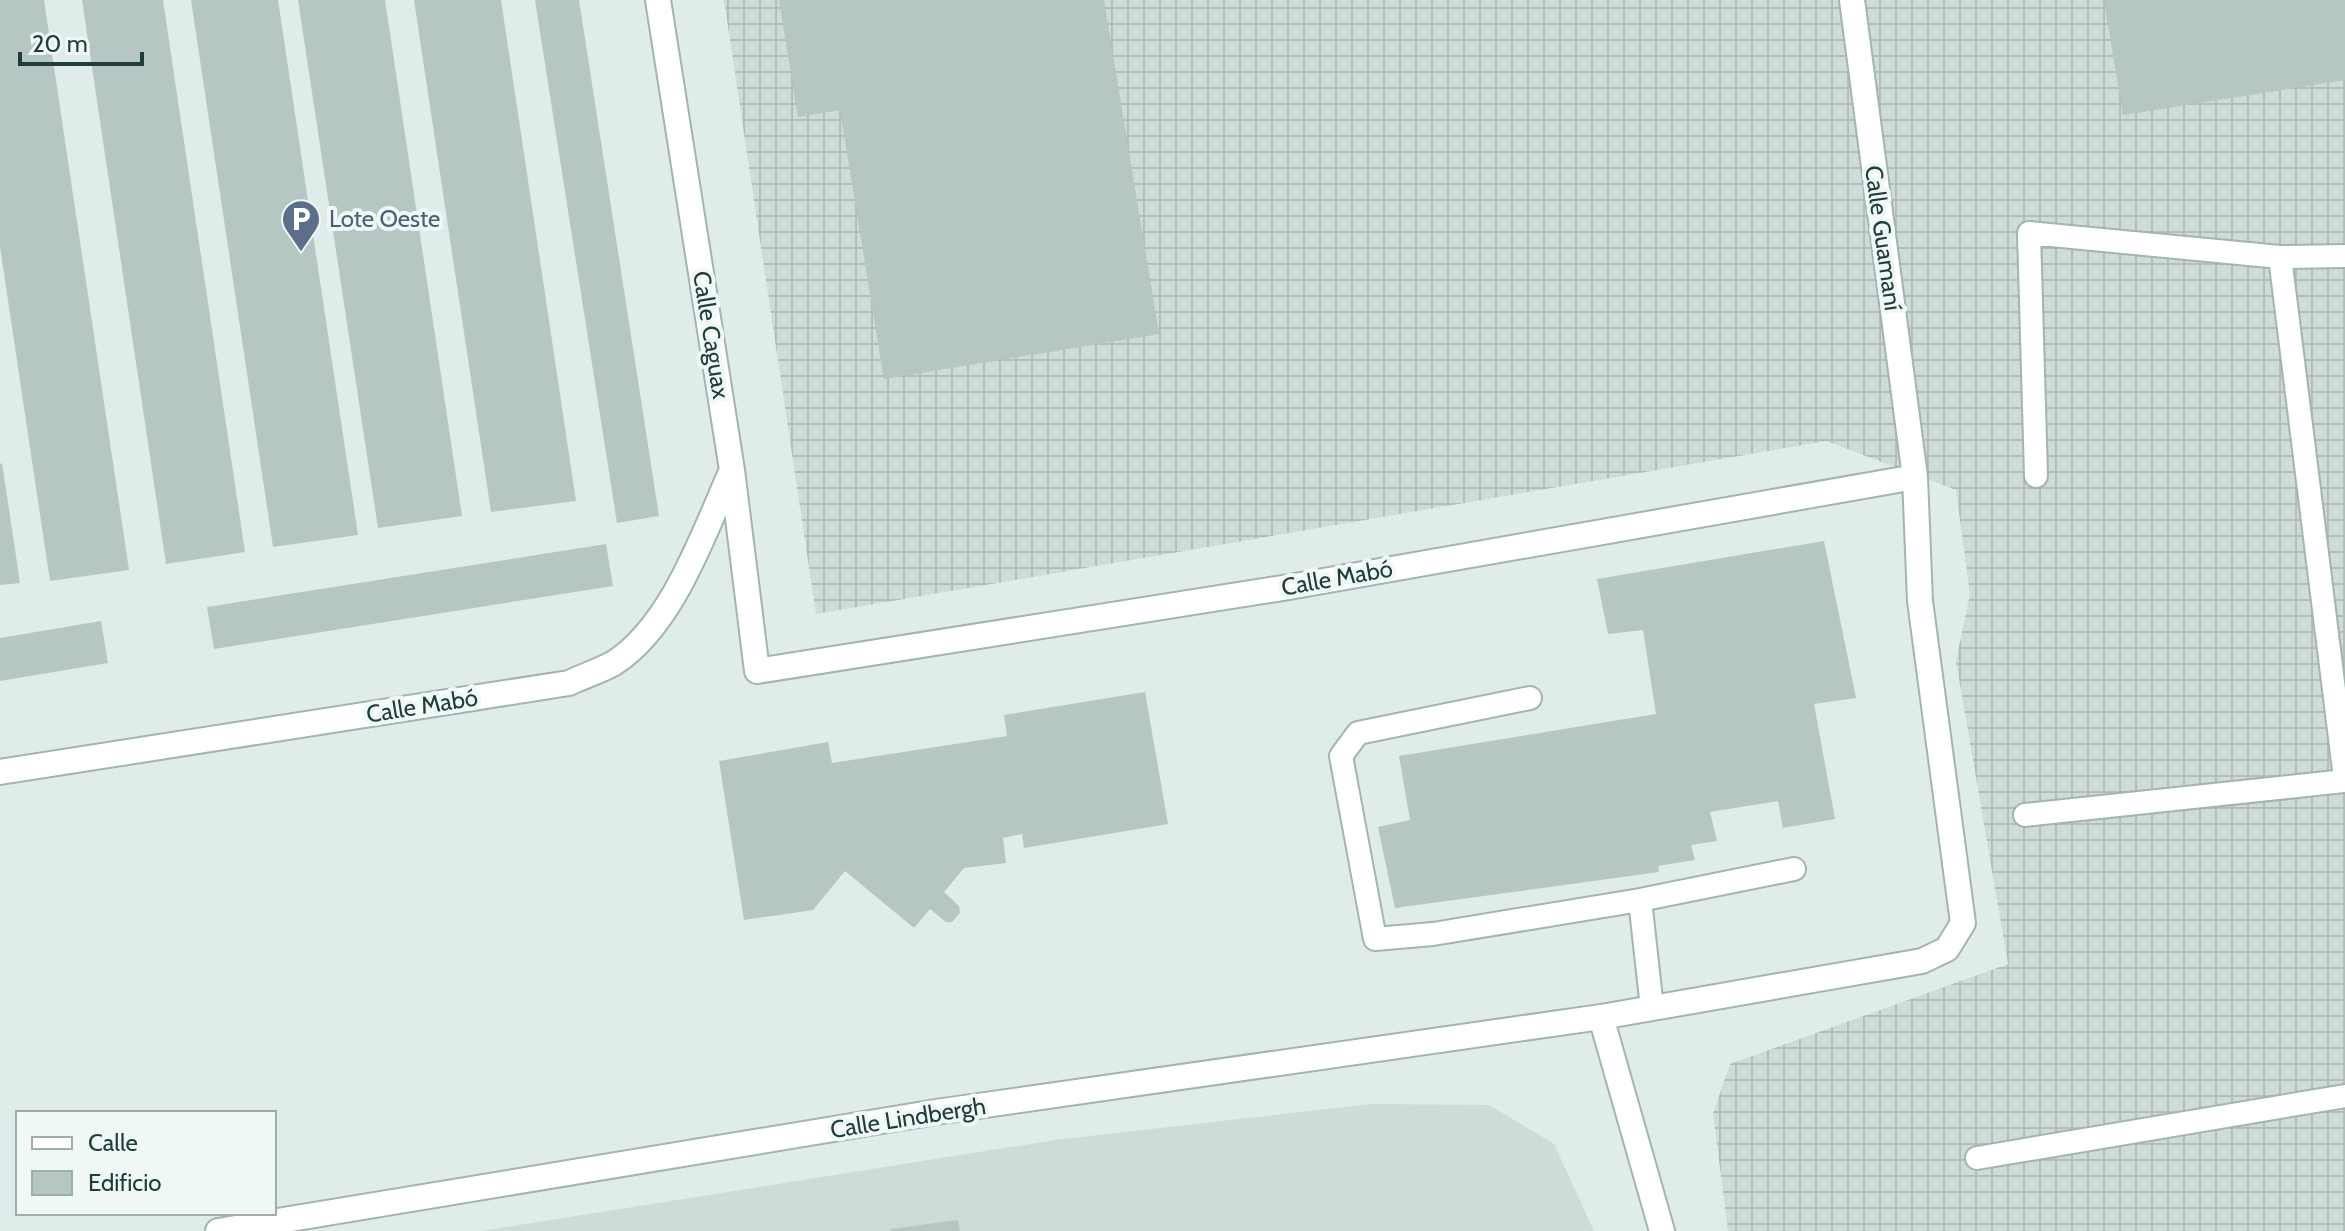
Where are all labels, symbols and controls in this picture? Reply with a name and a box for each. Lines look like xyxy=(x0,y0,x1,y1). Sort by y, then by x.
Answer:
scale bar xyxy=(20,16,142,66)
text: 20 m xyxy=(32,29,88,58)
street label: Calle Guamaní xyxy=(1859,163,1908,312)
parking icon: Lote Oeste xyxy=(280,198,322,253)
place label: Lote Oeste xyxy=(329,204,440,233)
street label: Calle Caguax xyxy=(687,269,736,401)
street label: Calle Mabó xyxy=(1279,553,1395,602)
street label: Calle Mabó xyxy=(364,682,480,729)
street label: Calle Lindbergh xyxy=(828,1091,988,1144)
legend xyxy=(16,1111,276,1215)
text: Calle xyxy=(88,1128,138,1157)
text: Edificio xyxy=(88,1168,162,1197)

